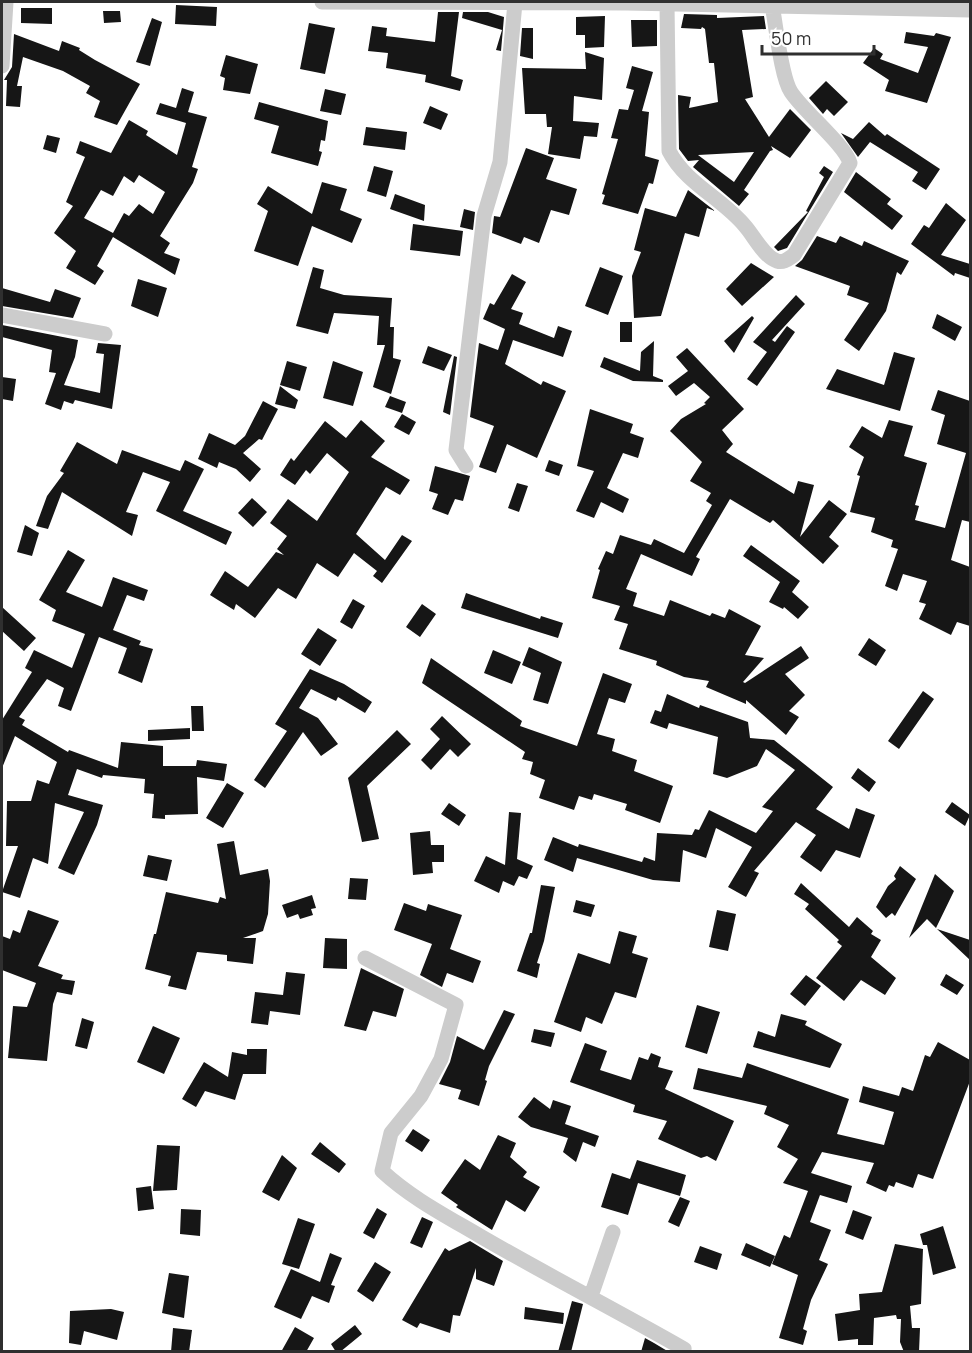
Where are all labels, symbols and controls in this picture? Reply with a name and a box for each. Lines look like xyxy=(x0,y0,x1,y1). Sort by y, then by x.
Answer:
scale bar xyxy=(762,18,874,56)
text: 50 m xyxy=(771,26,811,50)

